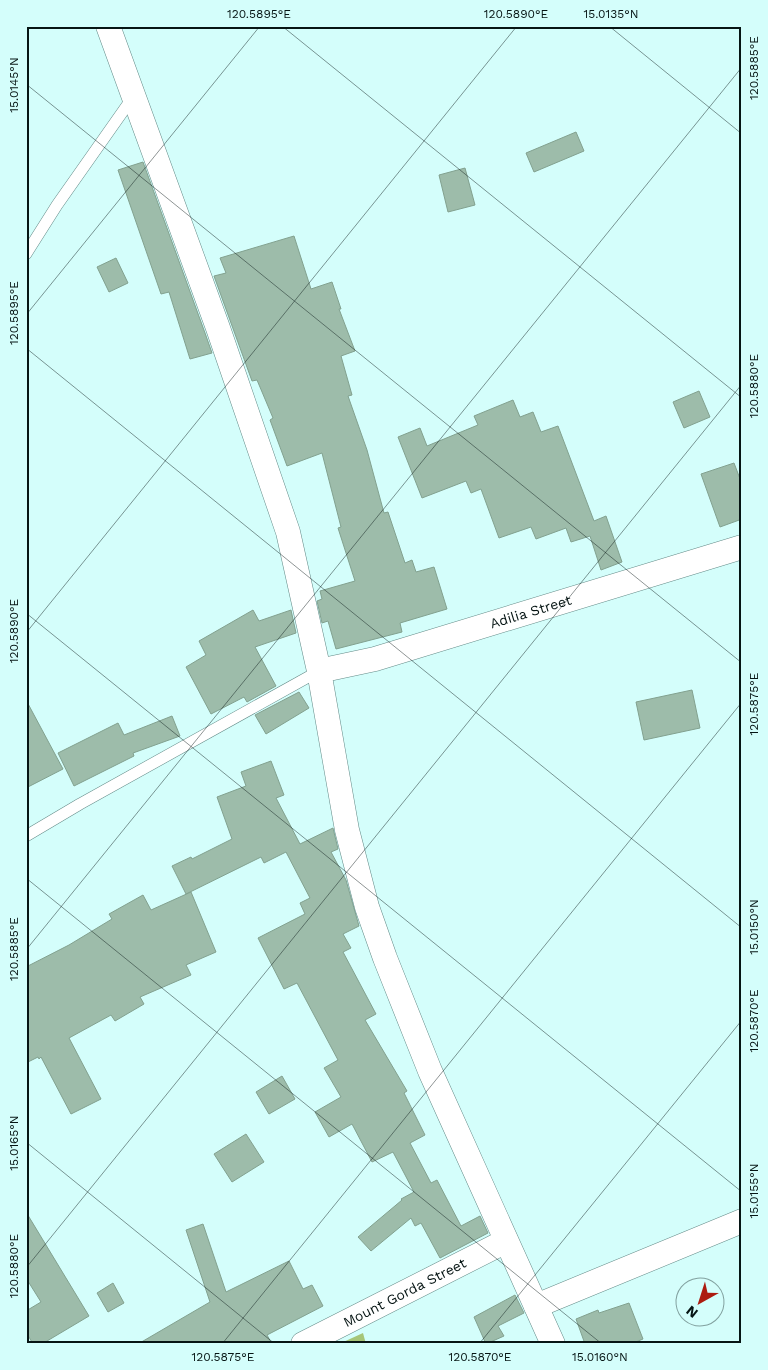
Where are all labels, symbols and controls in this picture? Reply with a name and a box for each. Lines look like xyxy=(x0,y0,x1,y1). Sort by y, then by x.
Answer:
text: 120.5895°E xyxy=(227,7,291,21)
text: 120.5890°E xyxy=(484,7,549,21)
text: 15.0135°N xyxy=(583,7,639,21)
text: 120.5885°E xyxy=(747,36,761,100)
text: 15.0145°N xyxy=(7,57,21,113)
text: 120.5895°E xyxy=(7,281,21,345)
text: 120.5880°E xyxy=(747,353,761,418)
street label: Adilia Street xyxy=(488,592,573,631)
text: 120.5890°E xyxy=(7,598,21,663)
text: 120.5875°E xyxy=(747,672,761,735)
text: 15.0150°N xyxy=(747,899,761,955)
text: 120.5885°E xyxy=(7,917,21,981)
text: 120.5870°E xyxy=(747,989,761,1053)
text: 15.0165°N xyxy=(7,1115,21,1171)
text: 15.0155°N xyxy=(747,1163,761,1219)
text: 120.5880°E xyxy=(7,1233,21,1298)
street label: Mount Gorda Street xyxy=(341,1255,469,1330)
north arrow xyxy=(676,1278,726,1328)
text: N xyxy=(683,1303,701,1322)
text: 120.5875°E xyxy=(192,1350,255,1364)
text: 120.5870°E xyxy=(448,1350,512,1364)
text: 15.0160°N xyxy=(572,1350,628,1364)

